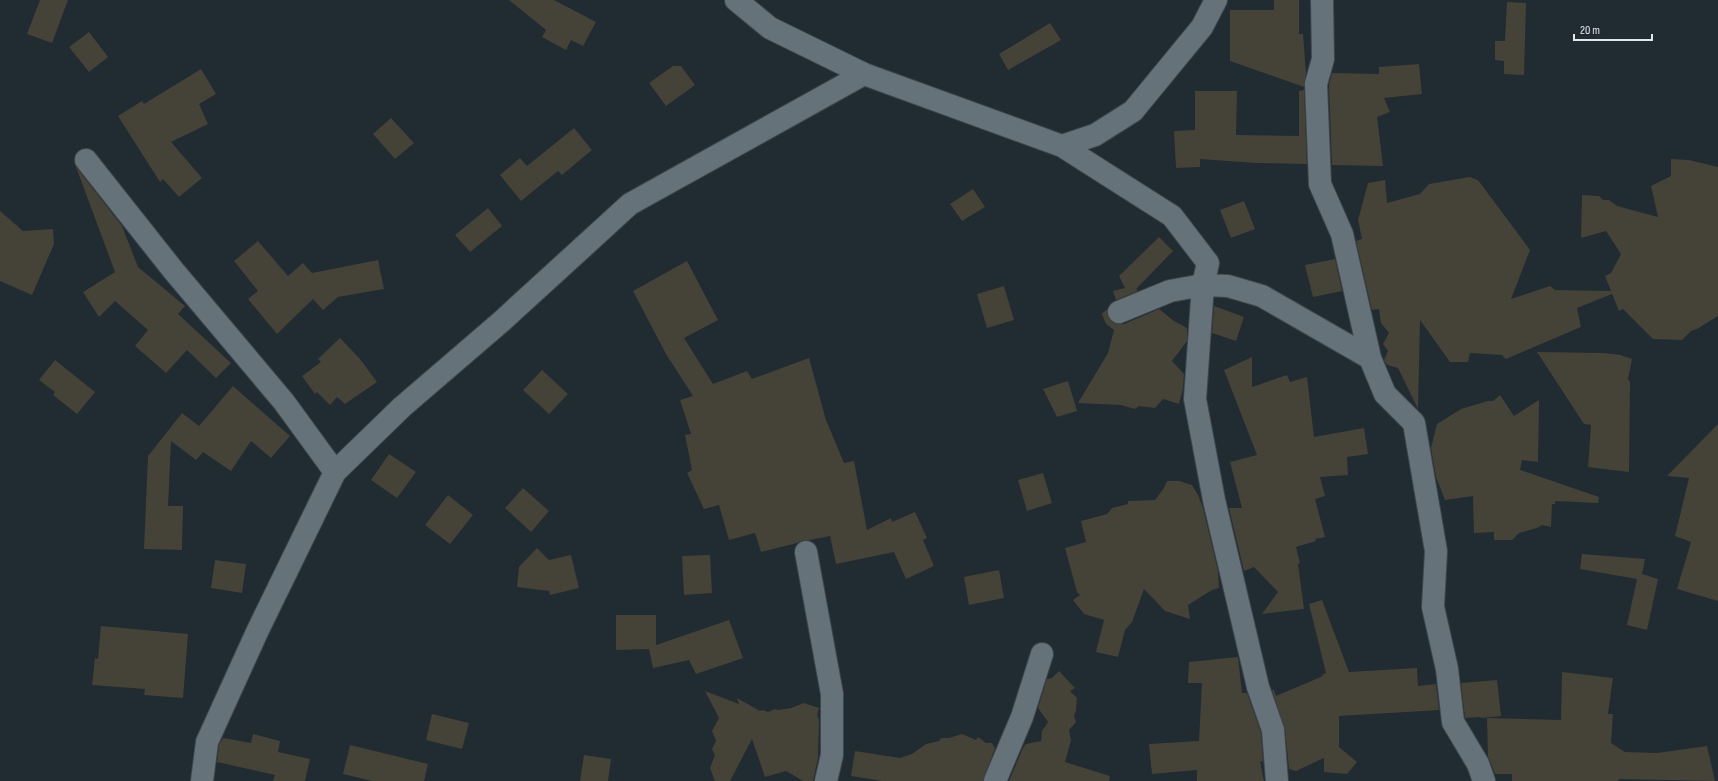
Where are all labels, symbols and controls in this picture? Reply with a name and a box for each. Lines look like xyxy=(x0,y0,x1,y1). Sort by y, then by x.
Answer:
scale bar xyxy=(1574,16,1652,42)
text: 20 m xyxy=(1580,23,1600,38)

